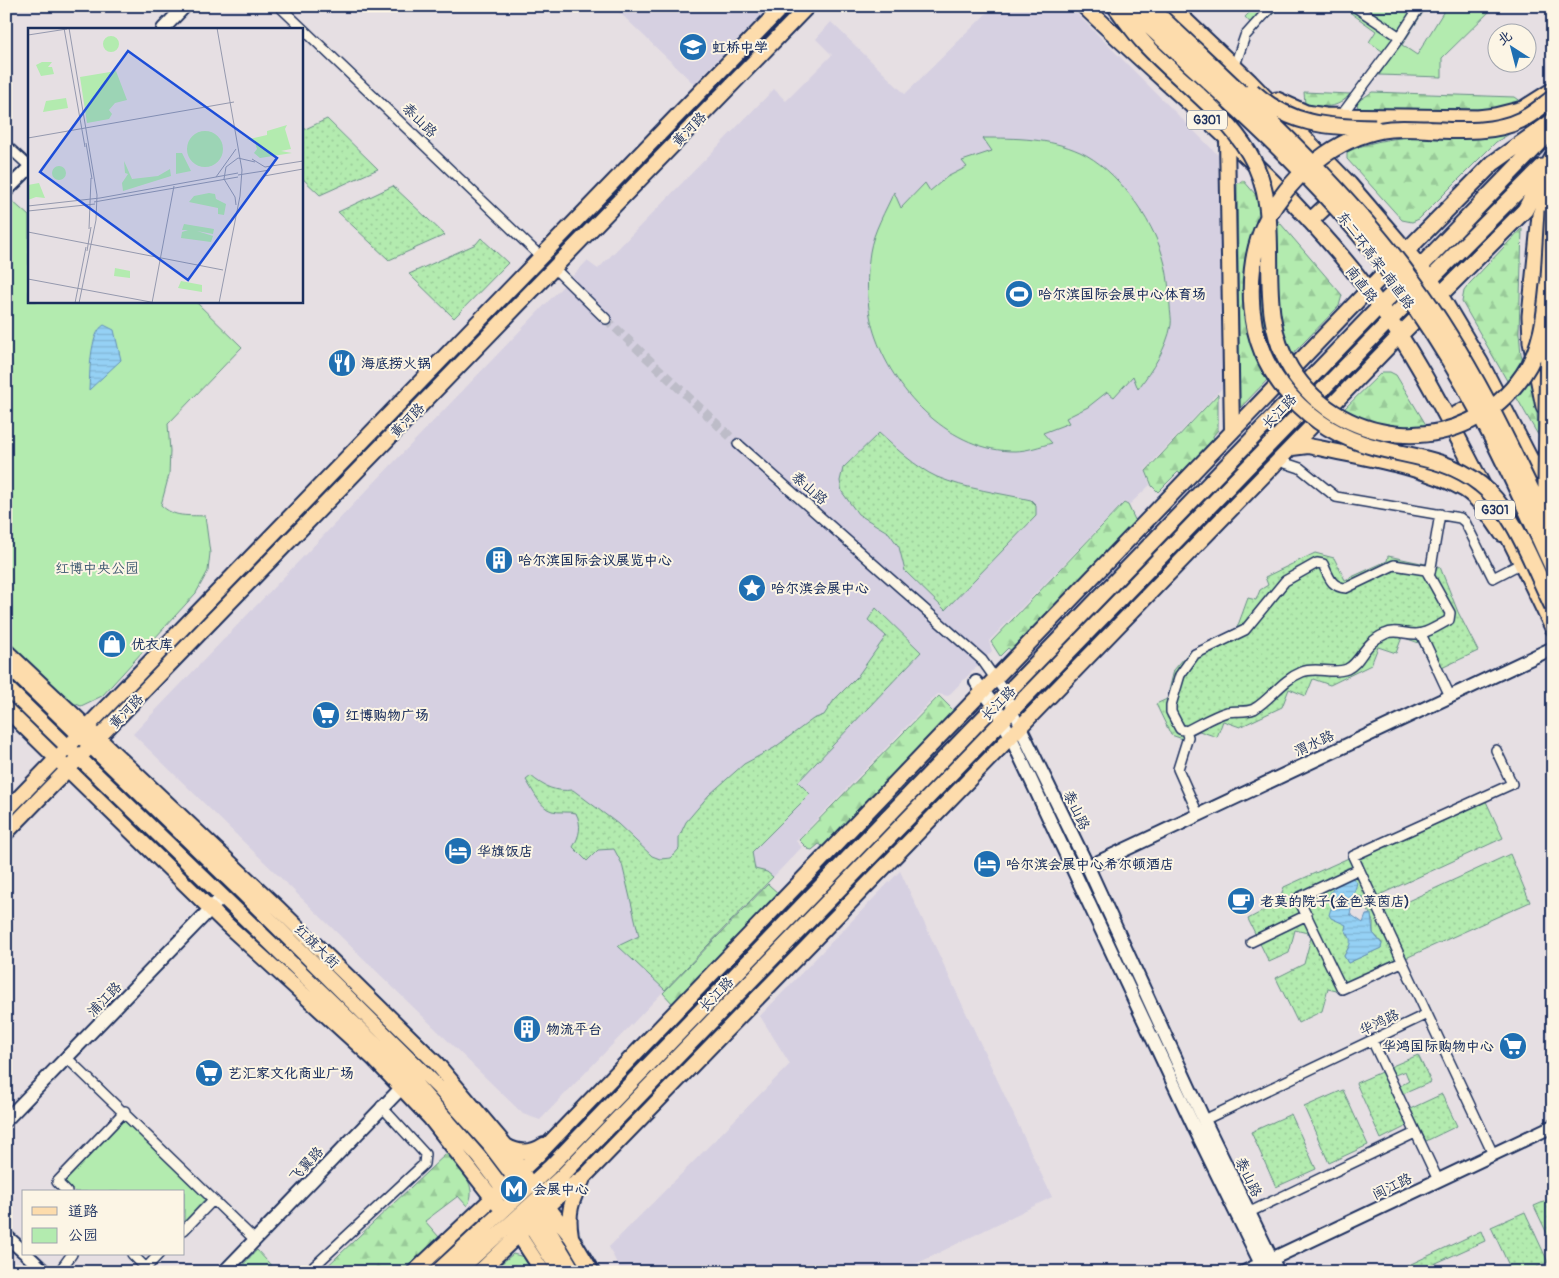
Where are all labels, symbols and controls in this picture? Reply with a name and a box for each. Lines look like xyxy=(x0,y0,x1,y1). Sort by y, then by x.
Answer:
north arrow xyxy=(1486,22,1536,72)
text: 北 xyxy=(1494,27,1515,49)
inset map xyxy=(28,28,302,302)
school or university icon: 虹桥中学 xyxy=(678,32,708,62)
place label: 虹桥中学 xyxy=(712,39,768,56)
street label: 泰山路 xyxy=(399,100,441,141)
street label: 黄河路 xyxy=(669,108,710,150)
road number: G301 xyxy=(1187,110,1227,130)
street label: 东二环高架-南直路 xyxy=(1334,208,1418,312)
street label: 南直路 xyxy=(1342,262,1382,306)
sports icon: 哈尔滨国际会展中心体育场 xyxy=(1004,279,1034,309)
place label: 哈尔滨国际会展中心体育场 xyxy=(1038,286,1206,303)
restaurant icon: 海底捞火锅 xyxy=(327,348,357,378)
place label: 海底捞火锅 xyxy=(361,355,431,372)
street label: 长江路 xyxy=(1259,390,1300,432)
street label: 黄河路 xyxy=(387,399,428,441)
street label: 泰山路 xyxy=(788,468,831,509)
road number: G301 xyxy=(1475,500,1515,520)
building icon: 哈尔滨国际会议展览中心 xyxy=(484,545,514,575)
place label: 哈尔滨国际会议展览中心 xyxy=(518,552,672,569)
park label: 红博中央公园 xyxy=(55,560,139,577)
place icon: 哈尔滨会展中心 xyxy=(737,573,767,603)
place label: 哈尔滨会展中心 xyxy=(771,580,869,597)
shop icon: 优衣库 xyxy=(97,629,127,659)
place label: 优衣库 xyxy=(131,636,173,653)
street label: 长江路 xyxy=(978,682,1019,724)
street label: 黄河路 xyxy=(106,690,147,732)
supermarket icon: 红博购物广场 xyxy=(311,700,341,730)
place label: 红博购物广场 xyxy=(345,707,429,724)
street label: 渭水路 xyxy=(1292,727,1337,760)
street label: 泰山路 xyxy=(1060,788,1093,833)
hotel icon: 华旗饭店 xyxy=(443,836,473,866)
place label: 华旗饭店 xyxy=(477,843,533,860)
hotel icon: 哈尔滨会展中心希尔顿酒店 xyxy=(972,849,1002,879)
place label: 哈尔滨会展中心希尔顿酒店 xyxy=(1006,856,1174,873)
cafe icon: 老莫的院子(金色莱茵店) xyxy=(1226,886,1256,916)
place label: 老莫的院子(金色莱茵店) xyxy=(1260,893,1409,910)
street label: 红旗大街 xyxy=(291,921,343,972)
street label: 长江路 xyxy=(696,973,737,1015)
street label: 浦江路 xyxy=(84,978,125,1020)
street label: 华鸿路 xyxy=(1357,1006,1402,1039)
building icon: 物流平台 xyxy=(512,1014,542,1044)
place label: 物流平台 xyxy=(546,1021,602,1038)
supermarket icon: 华鸿国际购物中心 xyxy=(1498,1031,1528,1061)
place label: 华鸿国际购物中心 xyxy=(1382,1038,1494,1055)
supermarket icon: 艺汇家文化商业广场 xyxy=(194,1058,224,1088)
place label: 艺汇家文化商业广场 xyxy=(228,1065,354,1082)
street label: 飞翼路 xyxy=(286,1143,327,1185)
street label: 泰山路 xyxy=(1232,1155,1265,1200)
street label: 闽江路 xyxy=(1370,1170,1415,1203)
metro station icon: 会展中心 xyxy=(499,1174,529,1204)
place label: 会展中心 xyxy=(533,1181,589,1198)
legend xyxy=(22,1190,185,1256)
text: 道路 xyxy=(68,1202,98,1221)
text: 公园 xyxy=(68,1226,98,1245)

